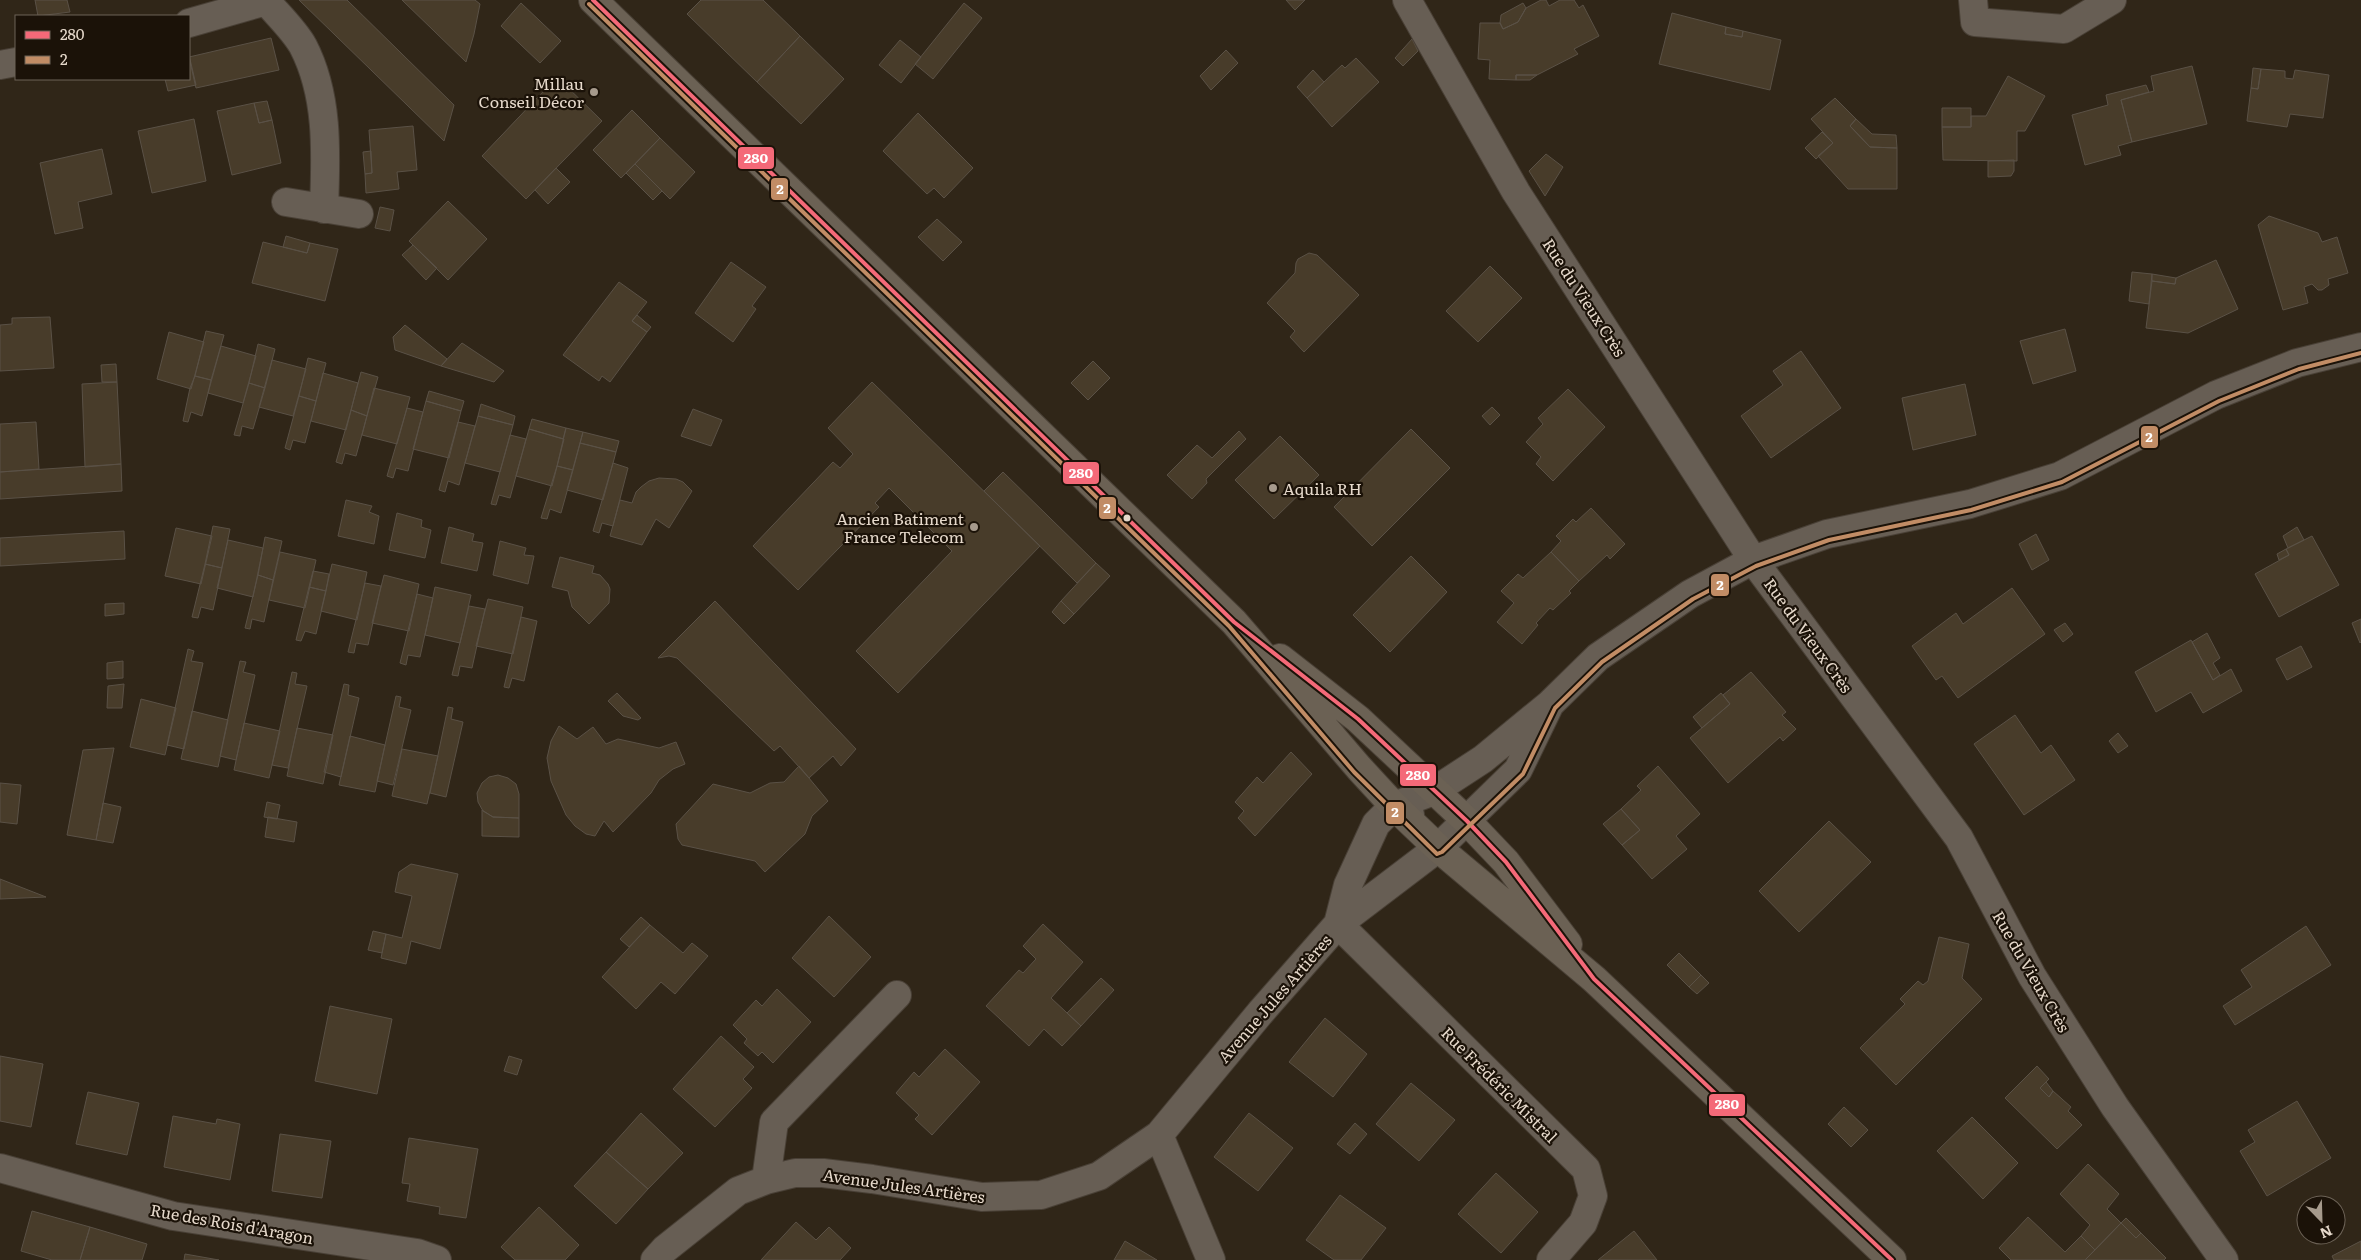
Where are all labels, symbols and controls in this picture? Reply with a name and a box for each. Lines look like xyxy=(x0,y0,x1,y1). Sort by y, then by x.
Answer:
legend xyxy=(15,15,190,80)
text: 280 xyxy=(60,22,85,45)
text: 2 xyxy=(60,47,68,70)
place label: Millau Conseil Décor xyxy=(479,71,584,113)
marker: Millau Conseil Décor xyxy=(588,86,600,98)
line badge: 280 xyxy=(737,146,775,170)
text: 280 xyxy=(744,147,769,167)
line badge: 2 xyxy=(770,177,789,201)
text: 2 xyxy=(776,178,784,198)
street label: Rue du Vieux Crès xyxy=(1538,233,1632,361)
line badge: 2 xyxy=(2140,425,2159,449)
text: 2 xyxy=(2145,426,2153,446)
line badge: 280 xyxy=(1062,461,1100,485)
text: 280 xyxy=(1069,462,1094,482)
place label: Aquila RH xyxy=(1283,476,1362,500)
marker: Aquila RH xyxy=(1267,482,1279,494)
line badge: 2 xyxy=(1098,496,1117,520)
text: 2 xyxy=(1103,497,1111,517)
place label: Ancien Batiment France Telecom xyxy=(836,506,965,548)
unlabelled marker xyxy=(1122,513,1132,523)
marker: Ancien Batiment France Telecom xyxy=(968,521,980,533)
line badge: 2 xyxy=(1710,573,1730,597)
street label: Rue du Vieux Crès xyxy=(1759,573,1859,697)
text: 2 xyxy=(1716,574,1724,594)
line badge: 280 xyxy=(1399,763,1437,787)
text: 280 xyxy=(1406,764,1431,784)
line badge: 2 xyxy=(1385,801,1405,825)
text: 2 xyxy=(1391,801,1399,821)
street label: Rue du Vieux Crès xyxy=(1987,906,2077,1036)
street label: Avenue Jules Artières xyxy=(1211,929,1337,1067)
street label: Rue Frédéric Mistral xyxy=(1437,1021,1563,1147)
line badge: 280 xyxy=(1708,1093,1746,1117)
text: 280 xyxy=(1715,1093,1740,1113)
street label: Avenue Jules Artières xyxy=(821,1162,987,1208)
north arrow xyxy=(2296,1195,2346,1245)
street label: Rue des Rois d'Aragon xyxy=(149,1197,316,1249)
text: N xyxy=(2317,1221,2336,1244)

